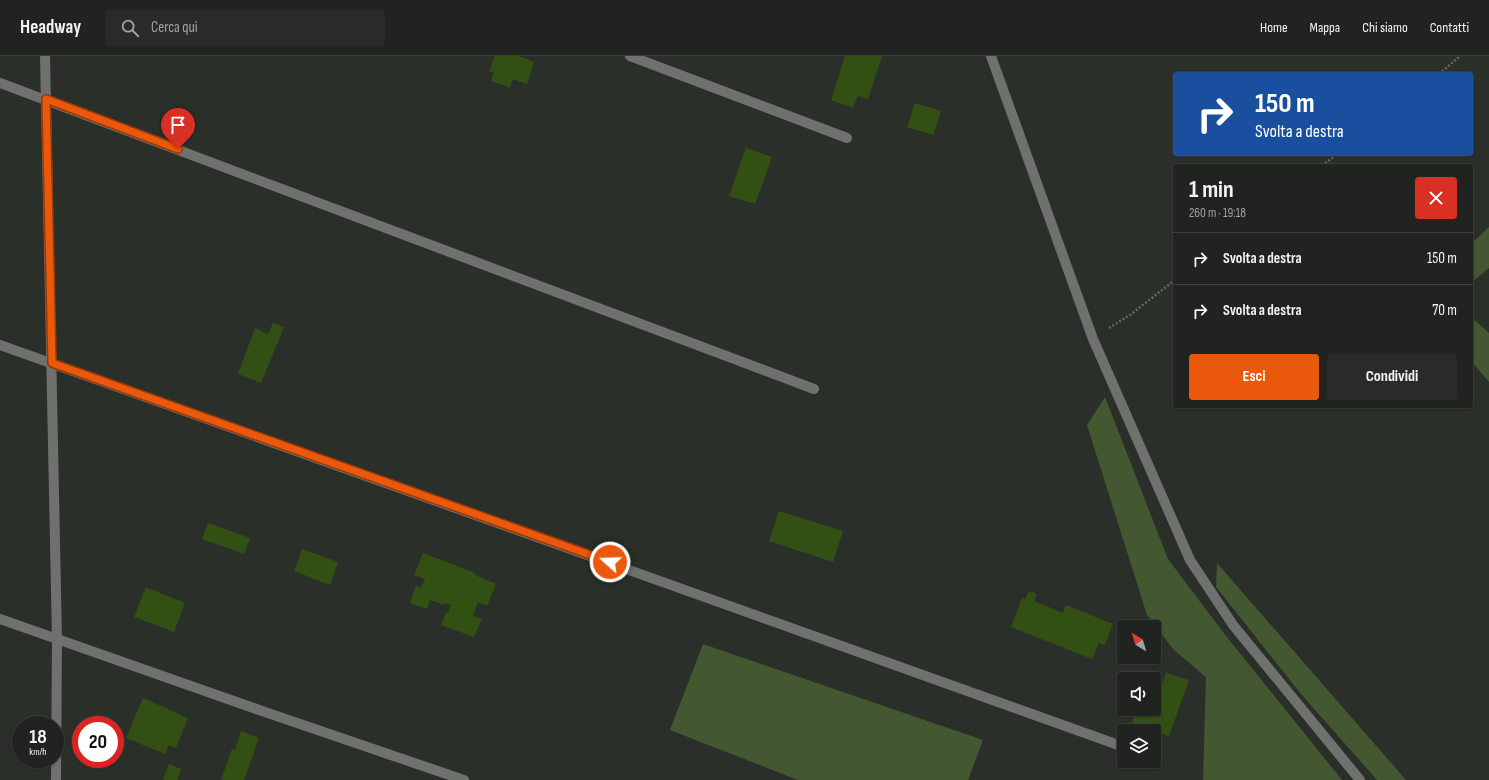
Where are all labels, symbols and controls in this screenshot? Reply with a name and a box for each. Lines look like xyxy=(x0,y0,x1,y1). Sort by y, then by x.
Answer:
search box xyxy=(105,10,385,46)
text: Headway xyxy=(20,16,81,39)
icon: search xyxy=(119,17,141,39)
text: Cerca qui xyxy=(151,18,198,37)
text: Home xyxy=(1260,19,1288,36)
text: Mappa xyxy=(1310,19,1340,36)
text: Chi siamo xyxy=(1362,19,1408,36)
text: Contatti xyxy=(1430,19,1469,36)
text: 150 m xyxy=(1255,87,1315,120)
icon: right xyxy=(1189,88,1241,140)
pin xyxy=(161,108,195,149)
icon: arrive xyxy=(167,114,189,136)
text: Svolta a destra xyxy=(1255,121,1344,142)
text: 1 min xyxy=(1189,175,1234,204)
button: close xyxy=(1415,177,1457,219)
text: 260 m · 19:18 xyxy=(1189,205,1246,221)
icon: right xyxy=(1189,248,1211,270)
text: Svolta a destra xyxy=(1223,249,1302,268)
text: 150 m xyxy=(1427,249,1457,268)
icon: right xyxy=(1189,300,1211,322)
text: Svolta a destra xyxy=(1223,301,1302,320)
text: 70 m xyxy=(1432,301,1457,320)
button: Esci xyxy=(1189,354,1319,400)
button: Condividi xyxy=(1327,354,1457,400)
position arrow xyxy=(589,541,631,583)
north arrow xyxy=(1117,620,1161,664)
map controls xyxy=(1117,620,1161,768)
button: sound xyxy=(1117,672,1161,716)
speed limit sign: 20 xyxy=(72,716,124,768)
button: layers xyxy=(1117,724,1161,768)
text: 18 xyxy=(29,725,47,749)
text: km/h xyxy=(29,746,47,758)

